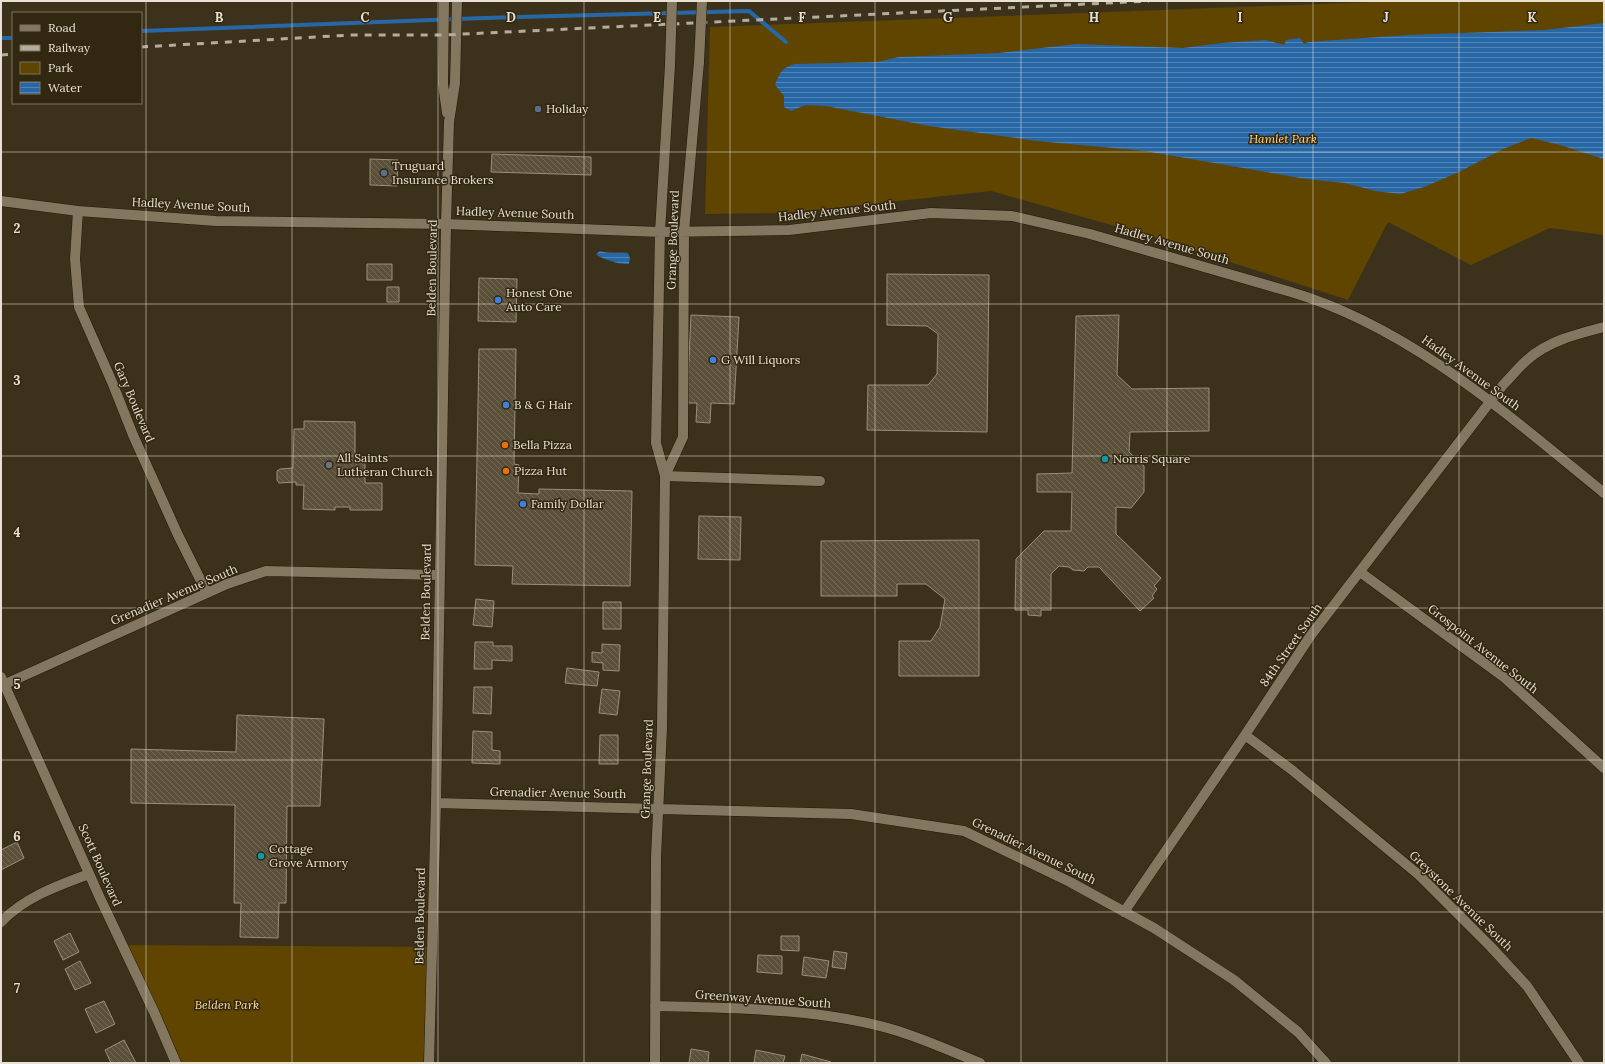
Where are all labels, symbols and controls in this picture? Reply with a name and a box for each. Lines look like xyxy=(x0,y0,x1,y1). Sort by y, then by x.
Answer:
text: B xyxy=(215,9,224,26)
text: C xyxy=(361,9,370,26)
text: D xyxy=(506,9,516,26)
text: E xyxy=(653,9,661,26)
text: F xyxy=(798,9,806,26)
text: G xyxy=(943,9,953,26)
text: H xyxy=(1089,9,1099,26)
text: I xyxy=(1237,9,1243,26)
text: J xyxy=(1383,9,1389,26)
text: K xyxy=(1527,9,1537,26)
legend xyxy=(12,12,142,104)
text: Road xyxy=(48,20,76,35)
text: Railway xyxy=(48,40,91,55)
text: Park xyxy=(48,60,74,75)
text: Water xyxy=(48,80,83,95)
place label: Holiday xyxy=(546,101,589,116)
marker: Holiday xyxy=(533,104,543,114)
park label: Hamlet Park xyxy=(1249,131,1317,146)
place label: Truguard Insurance Brokers xyxy=(392,158,494,187)
marker: Truguard Insurance Brokers xyxy=(379,168,389,178)
street label: Grange Boulevard xyxy=(663,190,682,290)
street label: Hadley Avenue South xyxy=(131,194,251,215)
street label: Hadley Avenue South xyxy=(777,197,897,224)
street label: Hadley Avenue South xyxy=(456,203,575,222)
street label: Belden Boulevard xyxy=(423,219,440,317)
text: 2 xyxy=(14,220,21,237)
street label: Hadley Avenue South xyxy=(1113,220,1231,267)
place label: Honest One Auto Care xyxy=(505,285,573,314)
marker: Honest One Auto Care xyxy=(493,295,503,305)
street label: Hadley Avenue South xyxy=(1419,332,1524,414)
place label: G Will Liquors xyxy=(721,352,801,367)
marker: G Will Liquors xyxy=(708,355,718,365)
street label: Gary Boulevard xyxy=(111,359,158,444)
text: 3 xyxy=(13,372,21,389)
place label: B & G Hair xyxy=(514,397,573,412)
marker: B & G Hair xyxy=(501,400,511,410)
place label: Bella Pizza xyxy=(513,437,572,452)
marker: Bella Pizza xyxy=(500,440,510,450)
place label: All Saints Lutheran Church xyxy=(336,450,433,479)
place label: Norris Square xyxy=(1113,451,1191,466)
marker: Norris Square xyxy=(1100,454,1110,464)
marker: All Saints Lutheran Church xyxy=(324,460,334,470)
place label: Pizza Hut xyxy=(514,463,567,478)
marker: Pizza Hut xyxy=(501,466,511,476)
place label: Family Dollar xyxy=(531,496,605,511)
marker: Family Dollar xyxy=(518,499,528,509)
text: 4 xyxy=(13,524,21,541)
street label: Belden Boulevard xyxy=(417,543,434,641)
street label: Grenadier Avenue South xyxy=(108,561,239,628)
street label: 84th Street South xyxy=(1256,600,1325,689)
street label: Grospoint Avenue South xyxy=(1425,601,1542,696)
text: 5 xyxy=(13,676,21,693)
street label: Grange Boulevard xyxy=(637,719,656,819)
street label: Grenadier Avenue South xyxy=(490,784,626,801)
street label: Grenadier Avenue South xyxy=(970,814,1099,887)
street label: Scott Boulevard xyxy=(76,821,125,908)
text: 6 xyxy=(13,828,21,845)
place label: Cottage Grove Armory xyxy=(269,841,349,870)
street label: Greystone Avenue South xyxy=(1407,847,1516,954)
marker: Cottage Grove Armory xyxy=(256,851,266,861)
street label: Belden Boulevard xyxy=(411,867,428,965)
text: 7 xyxy=(14,980,20,997)
street label: Greenway Avenue South xyxy=(695,986,831,1011)
park label: Belden Park xyxy=(195,997,259,1012)

